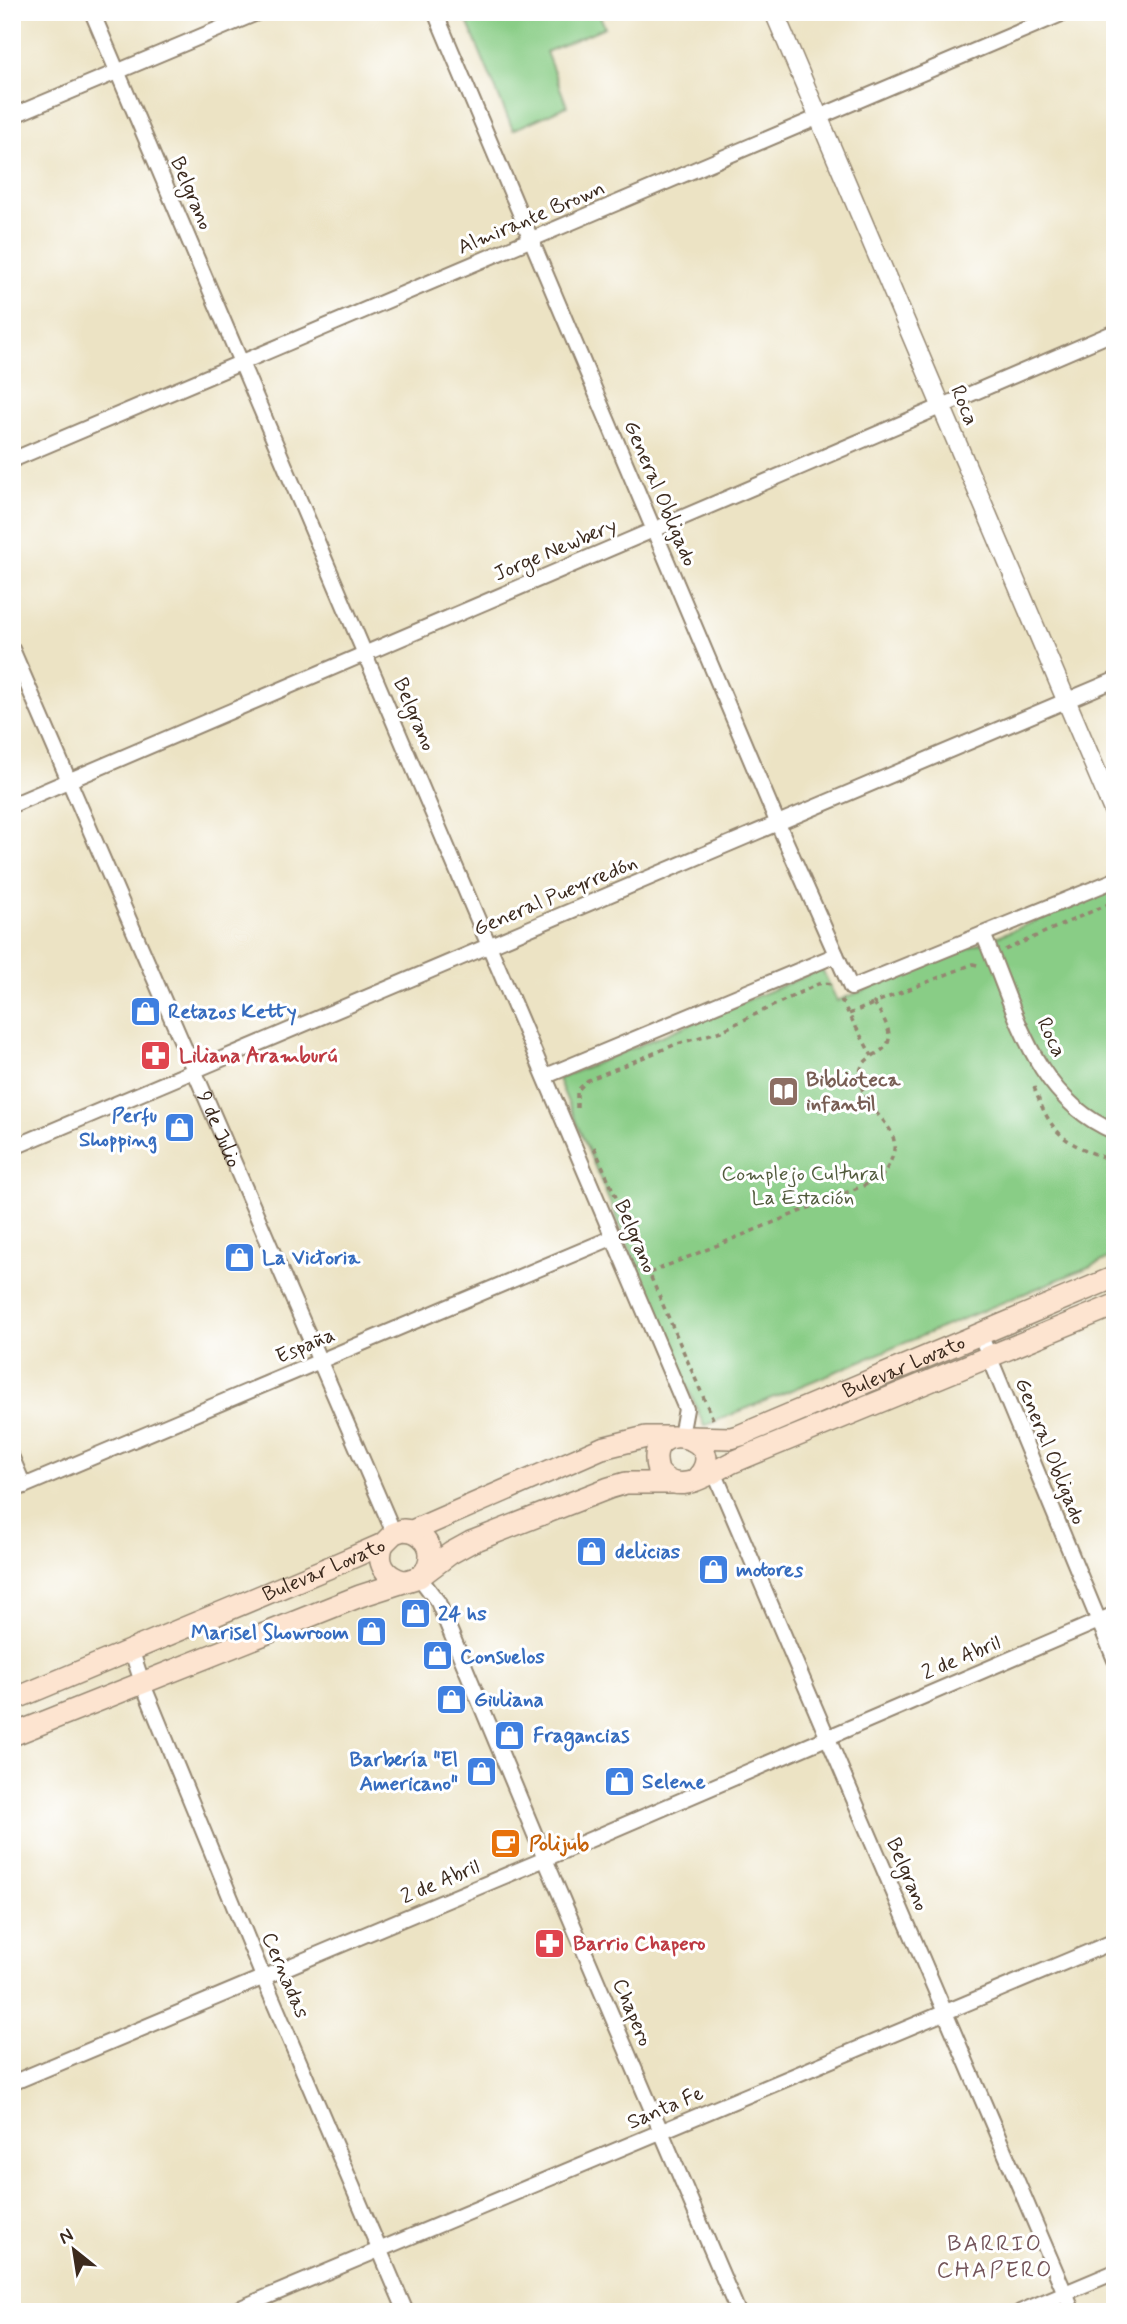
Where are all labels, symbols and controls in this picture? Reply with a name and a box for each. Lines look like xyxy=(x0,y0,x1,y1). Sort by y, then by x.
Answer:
street label: Belgrano xyxy=(162,152,219,235)
street label: Almirante Brown xyxy=(453,174,609,262)
street label: Roca xyxy=(943,381,985,430)
street label: General Obligado xyxy=(617,416,703,571)
street label: Jorge Newbery xyxy=(490,511,622,589)
street label: Belgrano xyxy=(385,673,442,756)
street label: General Pueyrredón xyxy=(469,849,642,943)
shop icon: Retazos Ketty xyxy=(128,994,162,1028)
place label: Retazos Ketty xyxy=(168,998,297,1026)
street label: Roca xyxy=(1030,1013,1073,1062)
pharmacy icon: Liliana Aramburú xyxy=(139,1038,173,1072)
place label: Liliana Aramburú xyxy=(179,1042,338,1070)
place label: Biblioteca infantil xyxy=(806,1066,902,1118)
library icon: Biblioteca infantil xyxy=(766,1074,800,1108)
street label: 9 de Julio xyxy=(190,1087,247,1172)
place label: Perfu Shopping xyxy=(79,1102,157,1154)
shop icon: Perfu Shopping xyxy=(163,1110,197,1144)
park label: Complejo Cultural La Estación xyxy=(721,1160,885,1212)
street label: Belgrano xyxy=(606,1195,663,1278)
shop icon: La Victoria xyxy=(222,1240,256,1274)
place label: La Victoria xyxy=(262,1244,361,1272)
street label: España xyxy=(271,1321,339,1371)
street label: Bulevar Lovato xyxy=(838,1329,970,1406)
street label: General Obligado xyxy=(1008,1374,1092,1529)
street label: Bulevar Lovato xyxy=(258,1532,390,1609)
shop icon: delicias xyxy=(575,1534,609,1568)
place label: delicias xyxy=(615,1538,681,1566)
shop icon: motores xyxy=(696,1552,730,1586)
place label: motores xyxy=(736,1556,804,1584)
shop icon: 24 hs xyxy=(398,1596,432,1630)
place label: 24 hs xyxy=(438,1600,487,1628)
shop icon: Marisel Showroom xyxy=(355,1615,389,1649)
place label: Marisel Showroom xyxy=(191,1619,349,1647)
street label: 2 de Abril xyxy=(918,1629,1005,1687)
shop icon: Consuelos xyxy=(420,1639,454,1673)
place label: Consuelos xyxy=(460,1643,545,1671)
shop icon: Giuliana xyxy=(434,1682,468,1716)
place label: Giuliana xyxy=(474,1686,544,1714)
shop icon: Fragancias xyxy=(493,1718,527,1752)
place label: Fragancias xyxy=(533,1722,630,1752)
place label: Barbería "El Americano" xyxy=(349,1746,458,1798)
shop icon: Barbería "El Americano" xyxy=(464,1754,498,1788)
shop icon: Selene xyxy=(602,1764,636,1798)
place label: Selene xyxy=(642,1768,706,1796)
cafe icon: Polijub xyxy=(489,1826,523,1860)
place label: Polijub xyxy=(529,1830,589,1858)
street label: Belgrano xyxy=(878,1833,935,1916)
street label: 2 de Abril xyxy=(397,1853,484,1911)
pharmacy icon: Barrio Chapero xyxy=(533,1926,567,1960)
street label: Cernadas xyxy=(254,1928,316,2023)
place label: Barrio Chapero xyxy=(573,1930,706,1958)
street label: Chapero xyxy=(605,1974,659,2051)
street label: Santa Fe xyxy=(623,2079,708,2137)
north arrow xyxy=(38,2216,108,2286)
text: N xyxy=(55,2223,78,2251)
district label: BARRIO CHAPERO xyxy=(936,2230,1054,2286)

